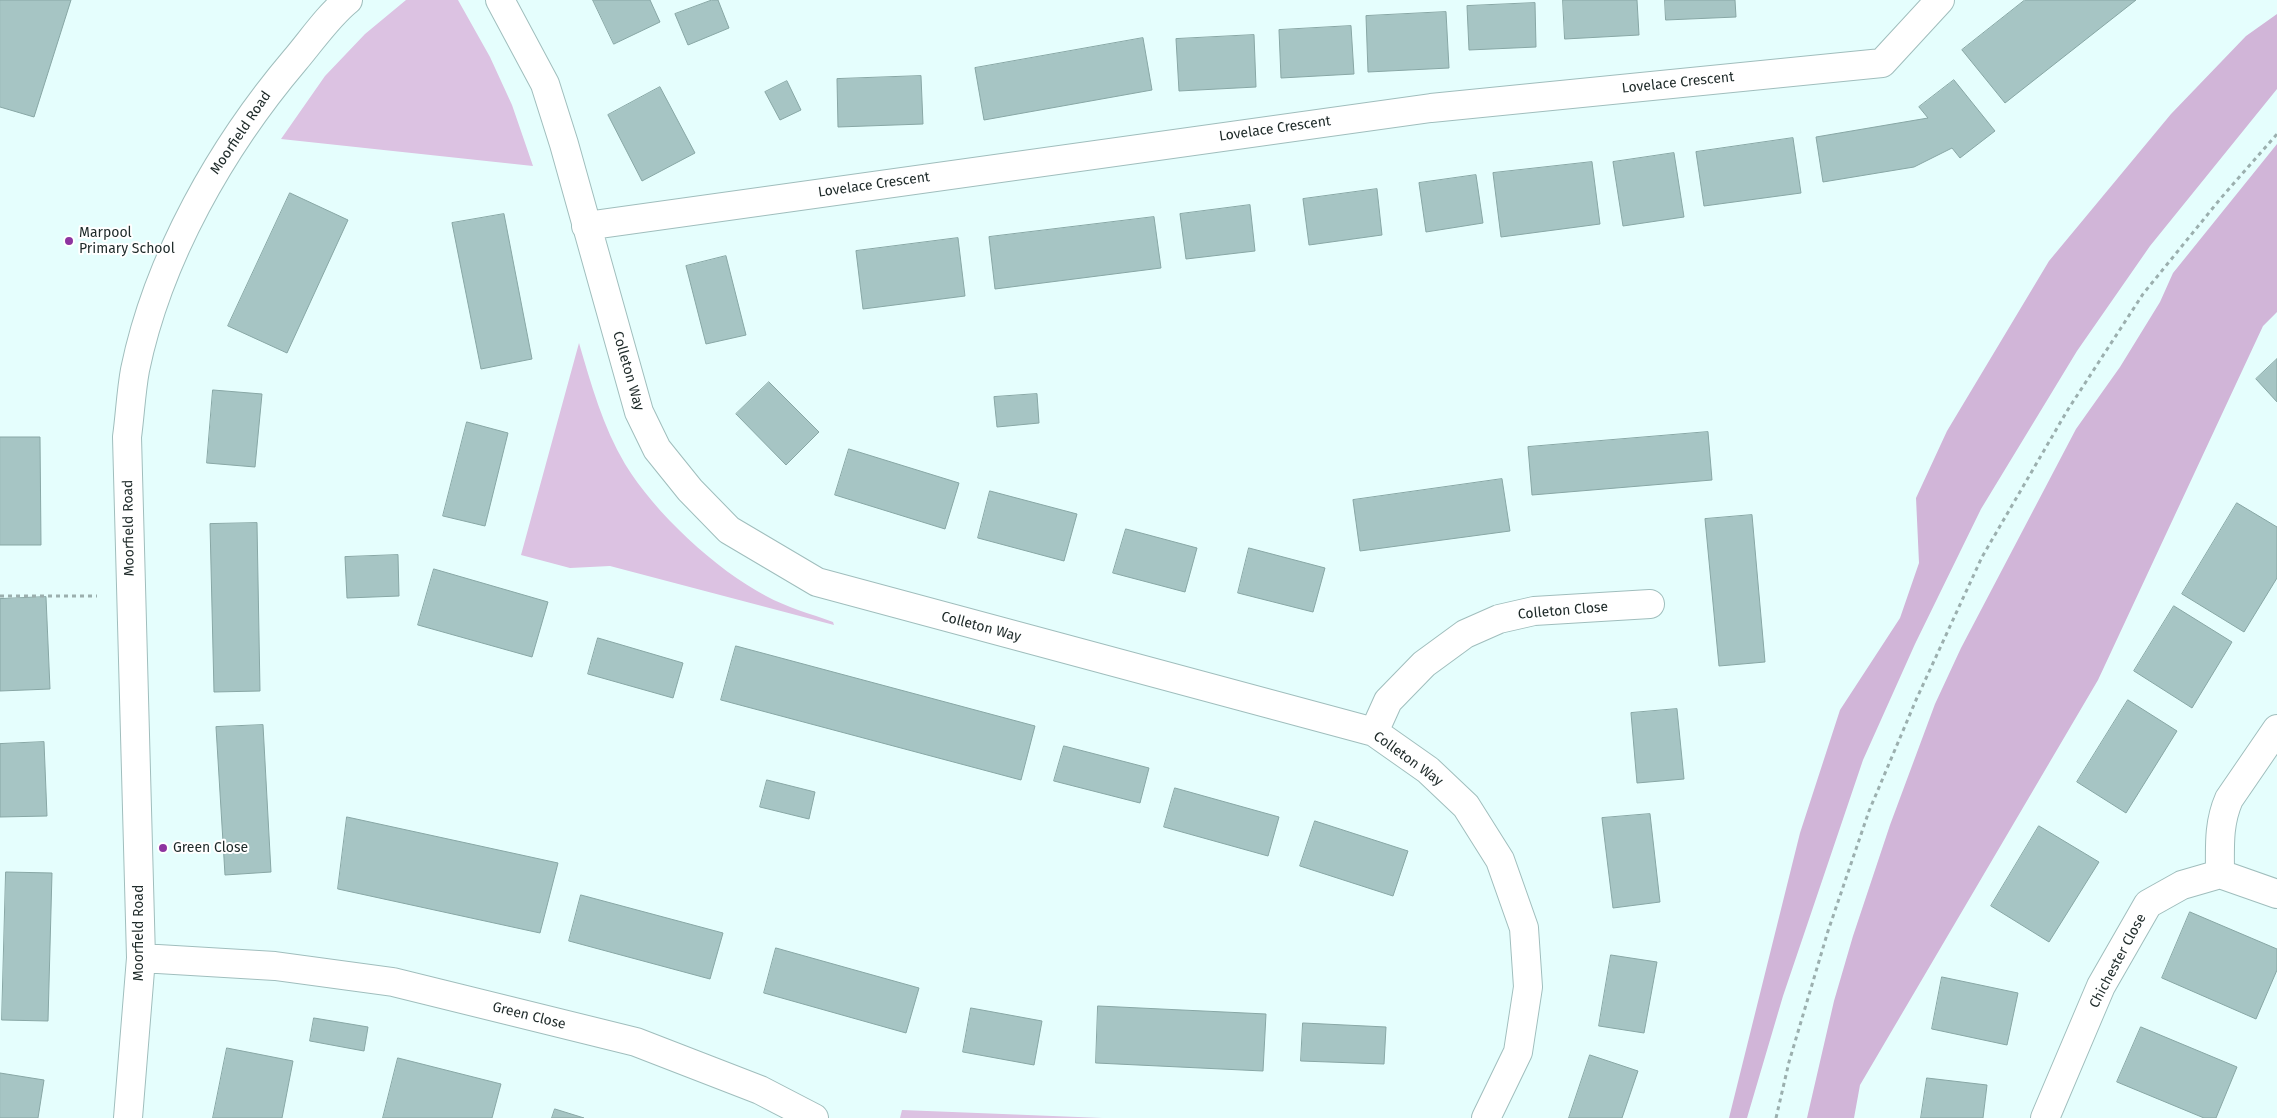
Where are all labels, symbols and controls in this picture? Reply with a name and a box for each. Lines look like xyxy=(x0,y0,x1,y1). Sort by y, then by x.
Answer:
street label: Lovelace Crescent xyxy=(1621,69,1735,97)
street label: Moorfield Road xyxy=(207,88,275,178)
street label: Lovelace Crescent xyxy=(1218,113,1332,145)
street label: Lovelace Crescent xyxy=(817,169,931,201)
place label: Marpool Primary School xyxy=(79,225,175,258)
marker: Marpool Primary School xyxy=(63,235,75,247)
street label: Colleton Way xyxy=(609,329,647,413)
street label: Moorfield Road xyxy=(120,479,138,577)
street label: Colleton Close xyxy=(1517,599,1609,623)
street label: Colleton Way xyxy=(939,608,1023,646)
street label: Colleton Way xyxy=(1370,728,1446,790)
place label: Green Close xyxy=(173,840,248,856)
marker: Green Close xyxy=(157,842,169,854)
street label: Moorfield Road xyxy=(131,885,147,981)
street label: Chichester Close xyxy=(2086,911,2150,1011)
street label: Green Close xyxy=(491,999,567,1033)

